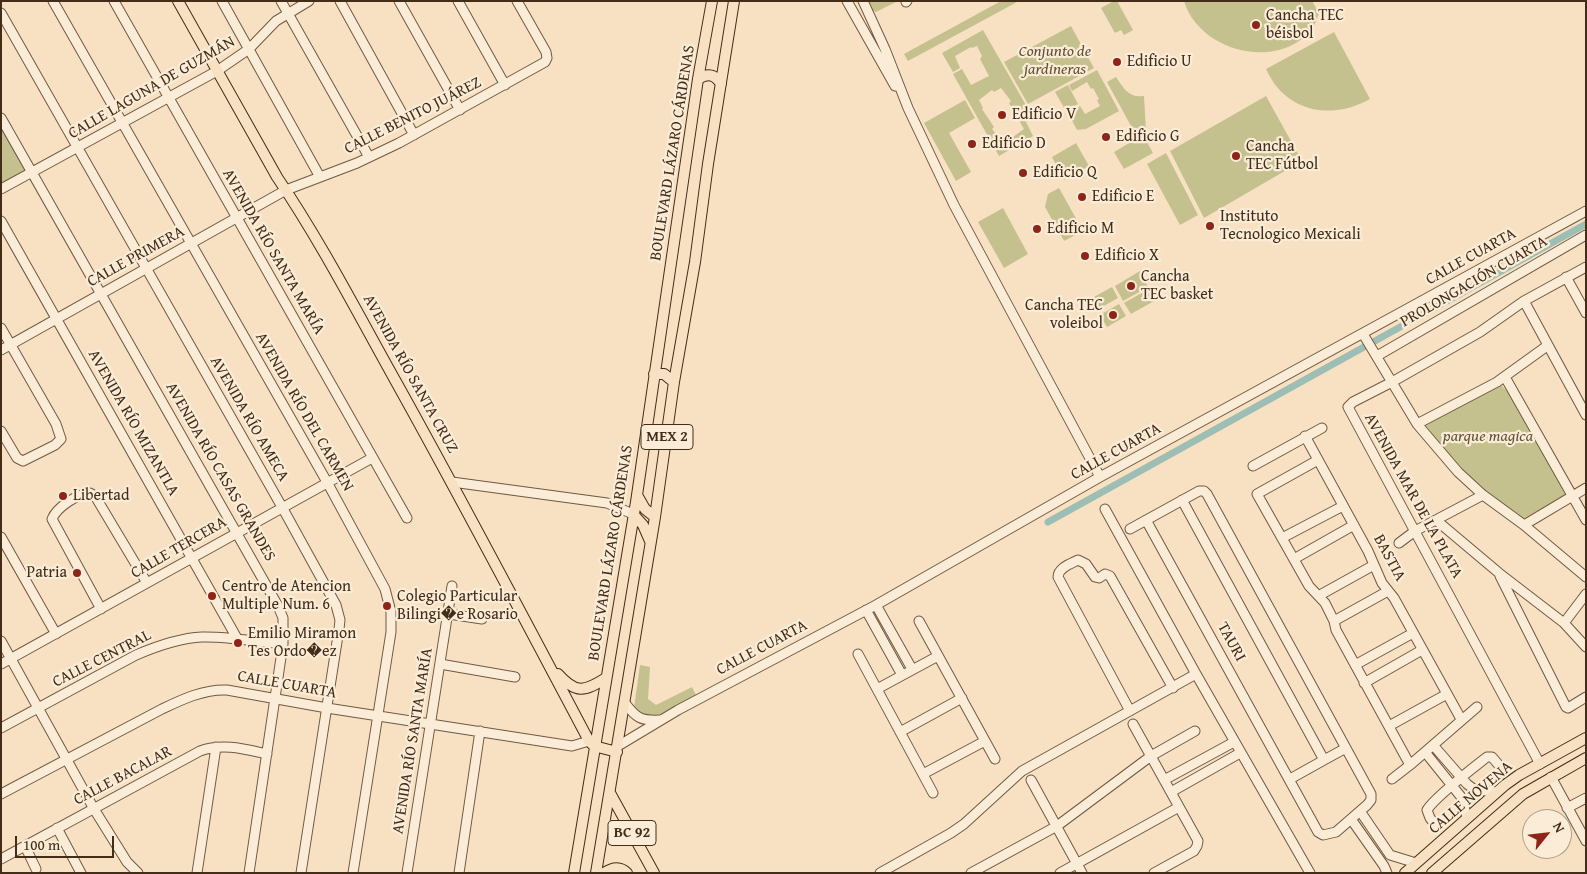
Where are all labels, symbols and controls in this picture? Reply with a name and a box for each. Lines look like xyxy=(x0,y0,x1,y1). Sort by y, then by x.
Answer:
place label: Cancha TEC béisbol xyxy=(1266,6,1344,44)
marker: Cancha TEC béisbol xyxy=(1250,19,1262,31)
street label: CALLE LAGUNA DE GUZMÁN xyxy=(65,32,239,144)
park label: Conjunto de jardineras xyxy=(1019,42,1091,80)
street label: BOULEVARD LÁZARO CÁRDENAS xyxy=(646,44,700,262)
place label: Edificio U xyxy=(1127,52,1192,72)
marker: Edificio U xyxy=(1111,56,1123,68)
street label: CALLE BENITO JUÁREZ xyxy=(341,73,485,159)
place label: Edificio V xyxy=(1012,105,1076,125)
marker: Edificio V xyxy=(996,109,1008,121)
place label: Edificio G xyxy=(1116,127,1179,147)
marker: Edificio G xyxy=(1100,131,1112,143)
place label: Edificio D xyxy=(982,134,1046,154)
place label: Cancha TEC Fútbol xyxy=(1246,137,1318,175)
marker: Edificio D xyxy=(966,138,978,150)
marker: Cancha TEC Fútbol xyxy=(1230,150,1242,162)
place label: Edificio Q xyxy=(1033,163,1097,183)
street label: AVENIDA RÍO SANTA MARÍA xyxy=(218,166,328,338)
marker: Edificio Q xyxy=(1017,167,1029,179)
place label: Edificio E xyxy=(1092,187,1154,207)
marker: Edificio E xyxy=(1076,191,1088,203)
place label: Instituto Tecnologico Mexicali xyxy=(1220,207,1361,245)
place label: Edificio M xyxy=(1047,219,1114,239)
marker: Instituto Tecnologico Mexicali xyxy=(1204,220,1216,232)
street label: CALLE PRIMERA xyxy=(84,222,188,292)
marker: Edificio M xyxy=(1031,223,1043,235)
street label: CALLE CUARTA xyxy=(1423,224,1519,290)
street label: PROLONGACIÓN CUARTA xyxy=(1397,232,1551,332)
place label: Edificio X xyxy=(1095,246,1159,266)
marker: Edificio X xyxy=(1079,250,1091,262)
place label: Cancha TEC basket xyxy=(1141,267,1213,305)
marker: Cancha TEC basket xyxy=(1125,280,1137,292)
street label: AVENIDA RÍO SANTA CRUZ xyxy=(358,291,462,457)
place label: Cancha TEC voleibol xyxy=(1025,296,1103,334)
marker: Cancha TEC voleibol xyxy=(1107,309,1119,321)
street label: AVENIDA RÍO DEL CARMEN xyxy=(251,329,357,495)
street label: AVENIDA RÍO MIZANTLA xyxy=(83,347,183,499)
street label: AVENIDA RÍO AMECA xyxy=(205,353,293,485)
street label: AVENIDA RÍO CASAS GRANDES xyxy=(161,379,279,565)
street label: AVENIDA MAR DE LA PLATA xyxy=(1360,410,1466,582)
street label: CALLE CUARTA xyxy=(1068,419,1164,485)
road number: MEX 2 xyxy=(641,424,693,450)
park label: parque magica xyxy=(1443,427,1533,447)
street label: BOULEVARD LÁZARO CÁRDENAS xyxy=(584,444,638,662)
place label: Libertad xyxy=(73,486,129,506)
marker: Libertad xyxy=(57,490,69,502)
street label: CALLE TERCERA xyxy=(128,513,230,583)
street label: BASTIA xyxy=(1369,531,1409,585)
place label: Patria xyxy=(27,563,67,583)
marker: Patria xyxy=(71,567,83,579)
place label: Centro de Atencion Multiple Num. 6 xyxy=(222,577,351,615)
place label: Colegio Particular Bilingi�e Rosario xyxy=(397,587,518,625)
marker: Centro de Atencion Multiple Num. 6 xyxy=(206,590,218,602)
marker: Colegio Particular Bilingi�e Rosario xyxy=(381,600,393,612)
street label: CALLE CUARTA xyxy=(713,616,811,680)
street label: TAURI xyxy=(1212,619,1250,665)
place label: Emilio Miramon Tes Ordo�ez xyxy=(248,624,356,662)
street label: CALLE CENTRAL xyxy=(49,626,155,692)
marker: Emilio Miramon Tes Ordo�ez xyxy=(232,637,244,649)
street label: AVENIDA RÍO SANTA MARÍA xyxy=(389,647,437,835)
street label: CALLE CUARTA xyxy=(236,667,338,703)
street label: CALLE BACALAR xyxy=(71,742,175,810)
street label: CALLE NOVENA xyxy=(1425,757,1517,839)
north arrow xyxy=(1522,809,1572,859)
text: N xyxy=(1548,818,1570,836)
road number: BC 92 xyxy=(608,820,656,846)
scale bar xyxy=(18,826,116,858)
text: 100 m xyxy=(23,834,60,855)

